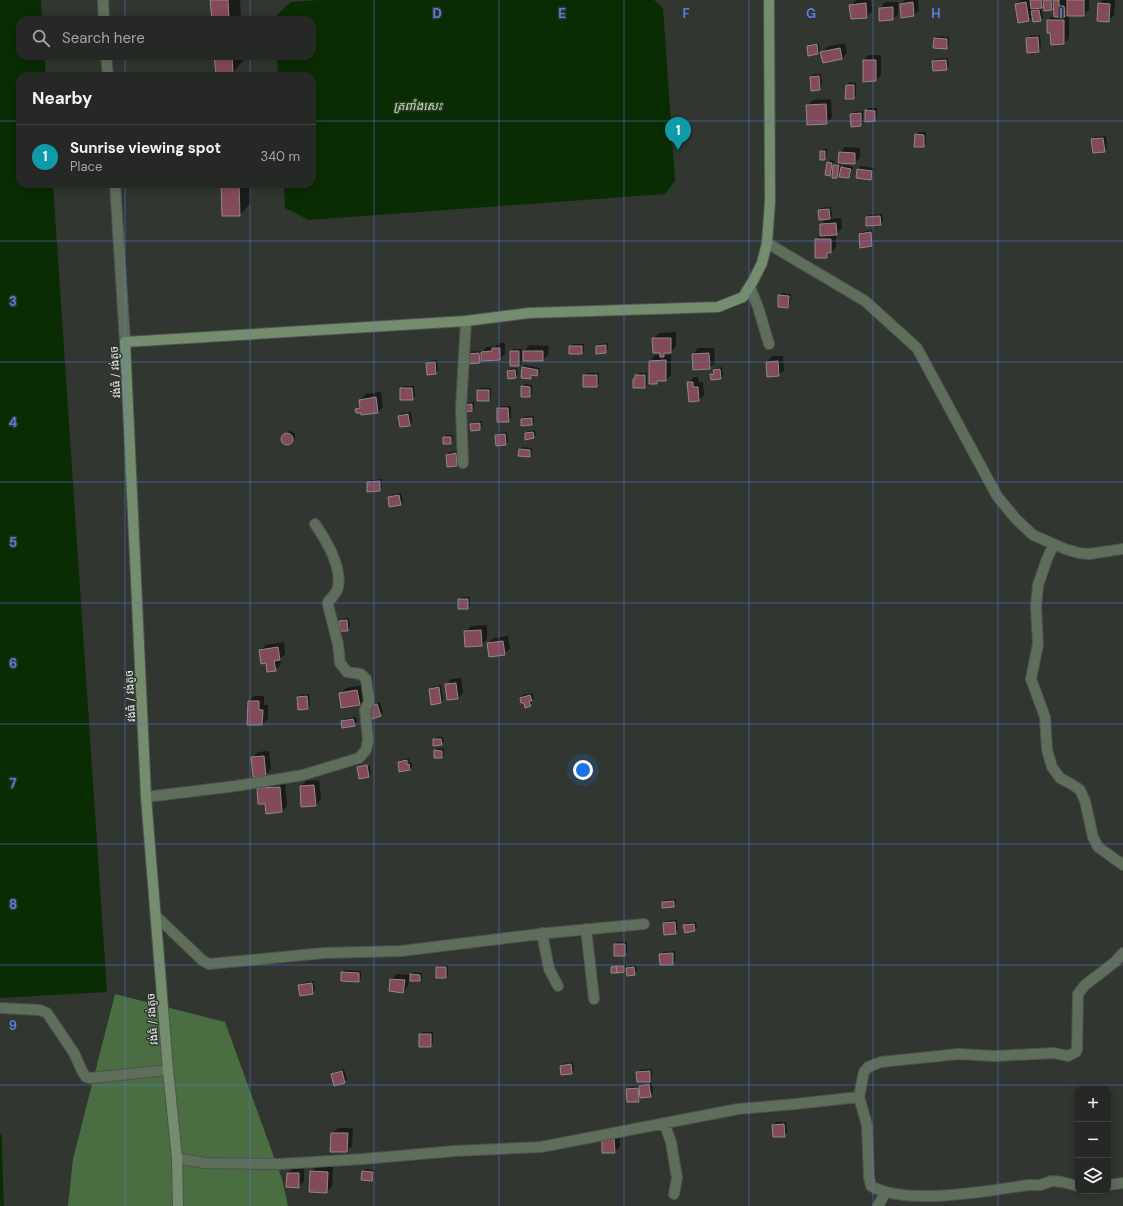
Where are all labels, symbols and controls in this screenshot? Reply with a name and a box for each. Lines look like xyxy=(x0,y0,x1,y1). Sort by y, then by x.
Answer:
text: D xyxy=(432,5,442,22)
text: E xyxy=(558,5,566,22)
text: F xyxy=(682,5,690,22)
text: G xyxy=(806,5,816,22)
text: H xyxy=(931,5,941,22)
text: I xyxy=(1059,5,1063,22)
search box xyxy=(16,16,316,60)
icon: search xyxy=(30,27,52,49)
text: Search here xyxy=(62,28,145,48)
text: Nearby xyxy=(32,87,92,109)
water label: ត្រពាំងសេះ xyxy=(394,98,444,114)
pin: 1 xyxy=(665,117,691,150)
text: Sunrise viewing spot xyxy=(70,138,221,158)
text: 1 xyxy=(43,148,47,165)
text: 340 m xyxy=(260,148,300,165)
text: Place xyxy=(70,158,102,175)
text: 3 xyxy=(9,293,17,310)
street label: វង់ធំ / វង់តូច xyxy=(106,346,124,398)
text: 4 xyxy=(9,414,17,431)
text: 5 xyxy=(9,534,17,551)
text: 6 xyxy=(9,655,17,672)
street label: វង់ធំ / វង់តូច xyxy=(121,670,139,722)
your location xyxy=(573,760,593,780)
text: 7 xyxy=(10,775,17,792)
text: 8 xyxy=(9,896,17,913)
street label: វង់ធំ / វង់តូច xyxy=(143,993,161,1045)
text: 9 xyxy=(9,1017,17,1034)
map controls xyxy=(1075,1086,1111,1194)
button: + xyxy=(1075,1086,1111,1122)
button: − xyxy=(1075,1122,1111,1158)
button: layers xyxy=(1075,1158,1111,1194)

